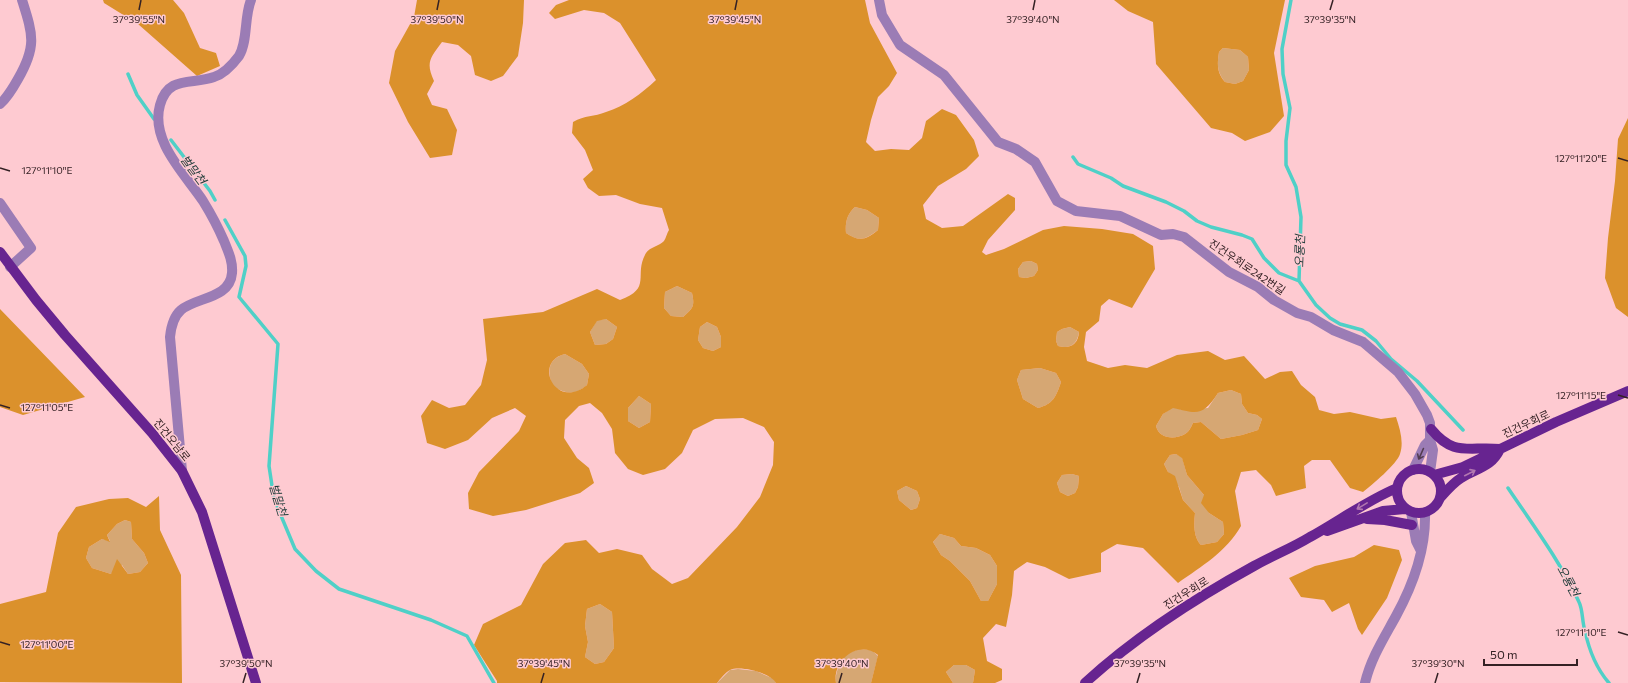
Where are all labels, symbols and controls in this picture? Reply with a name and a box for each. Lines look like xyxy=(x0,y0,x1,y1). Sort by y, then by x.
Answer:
text: 37°39'55"N xyxy=(113,13,165,25)
text: 37°39'50"N xyxy=(410,13,464,25)
text: 37°39'45"N xyxy=(709,13,761,25)
text: 37°39'40"N xyxy=(1006,13,1060,25)
text: 37°39'35"N xyxy=(1304,13,1356,25)
water label: 벌말천 xyxy=(178,152,211,188)
text: 127°11'20"E xyxy=(1555,152,1607,164)
text: 127°11'10"E xyxy=(22,164,72,176)
water label: 오룡천 xyxy=(1291,232,1307,268)
street label: 진건우회로242번길 xyxy=(1207,236,1288,297)
text: 127°11'15"E xyxy=(1556,389,1606,401)
text: 127°11'05"E xyxy=(21,401,73,413)
street label: 진건우회로 xyxy=(1500,407,1551,440)
street label: 진건오남로 xyxy=(151,416,193,463)
one-way arrow xyxy=(1417,448,1424,460)
one-way arrow xyxy=(1464,469,1476,476)
water label: 벌말천 xyxy=(267,482,291,519)
one-way arrow xyxy=(1356,502,1368,510)
water label: 오룡천 xyxy=(1555,563,1584,600)
street label: 진건우회로 xyxy=(1161,574,1211,611)
text: 127°11'10"E xyxy=(1556,626,1606,638)
text: 127°11'00"E xyxy=(20,638,74,650)
scale bar xyxy=(1484,641,1577,667)
text: 50 m xyxy=(1490,647,1518,661)
text: 37°39'50"N xyxy=(219,657,273,669)
text: 37°39'45"N xyxy=(518,657,570,669)
text: 37°39'40"N xyxy=(815,657,869,669)
text: 37°39'35"N xyxy=(1114,657,1166,669)
text: 37°39'30"N xyxy=(1411,657,1465,669)

